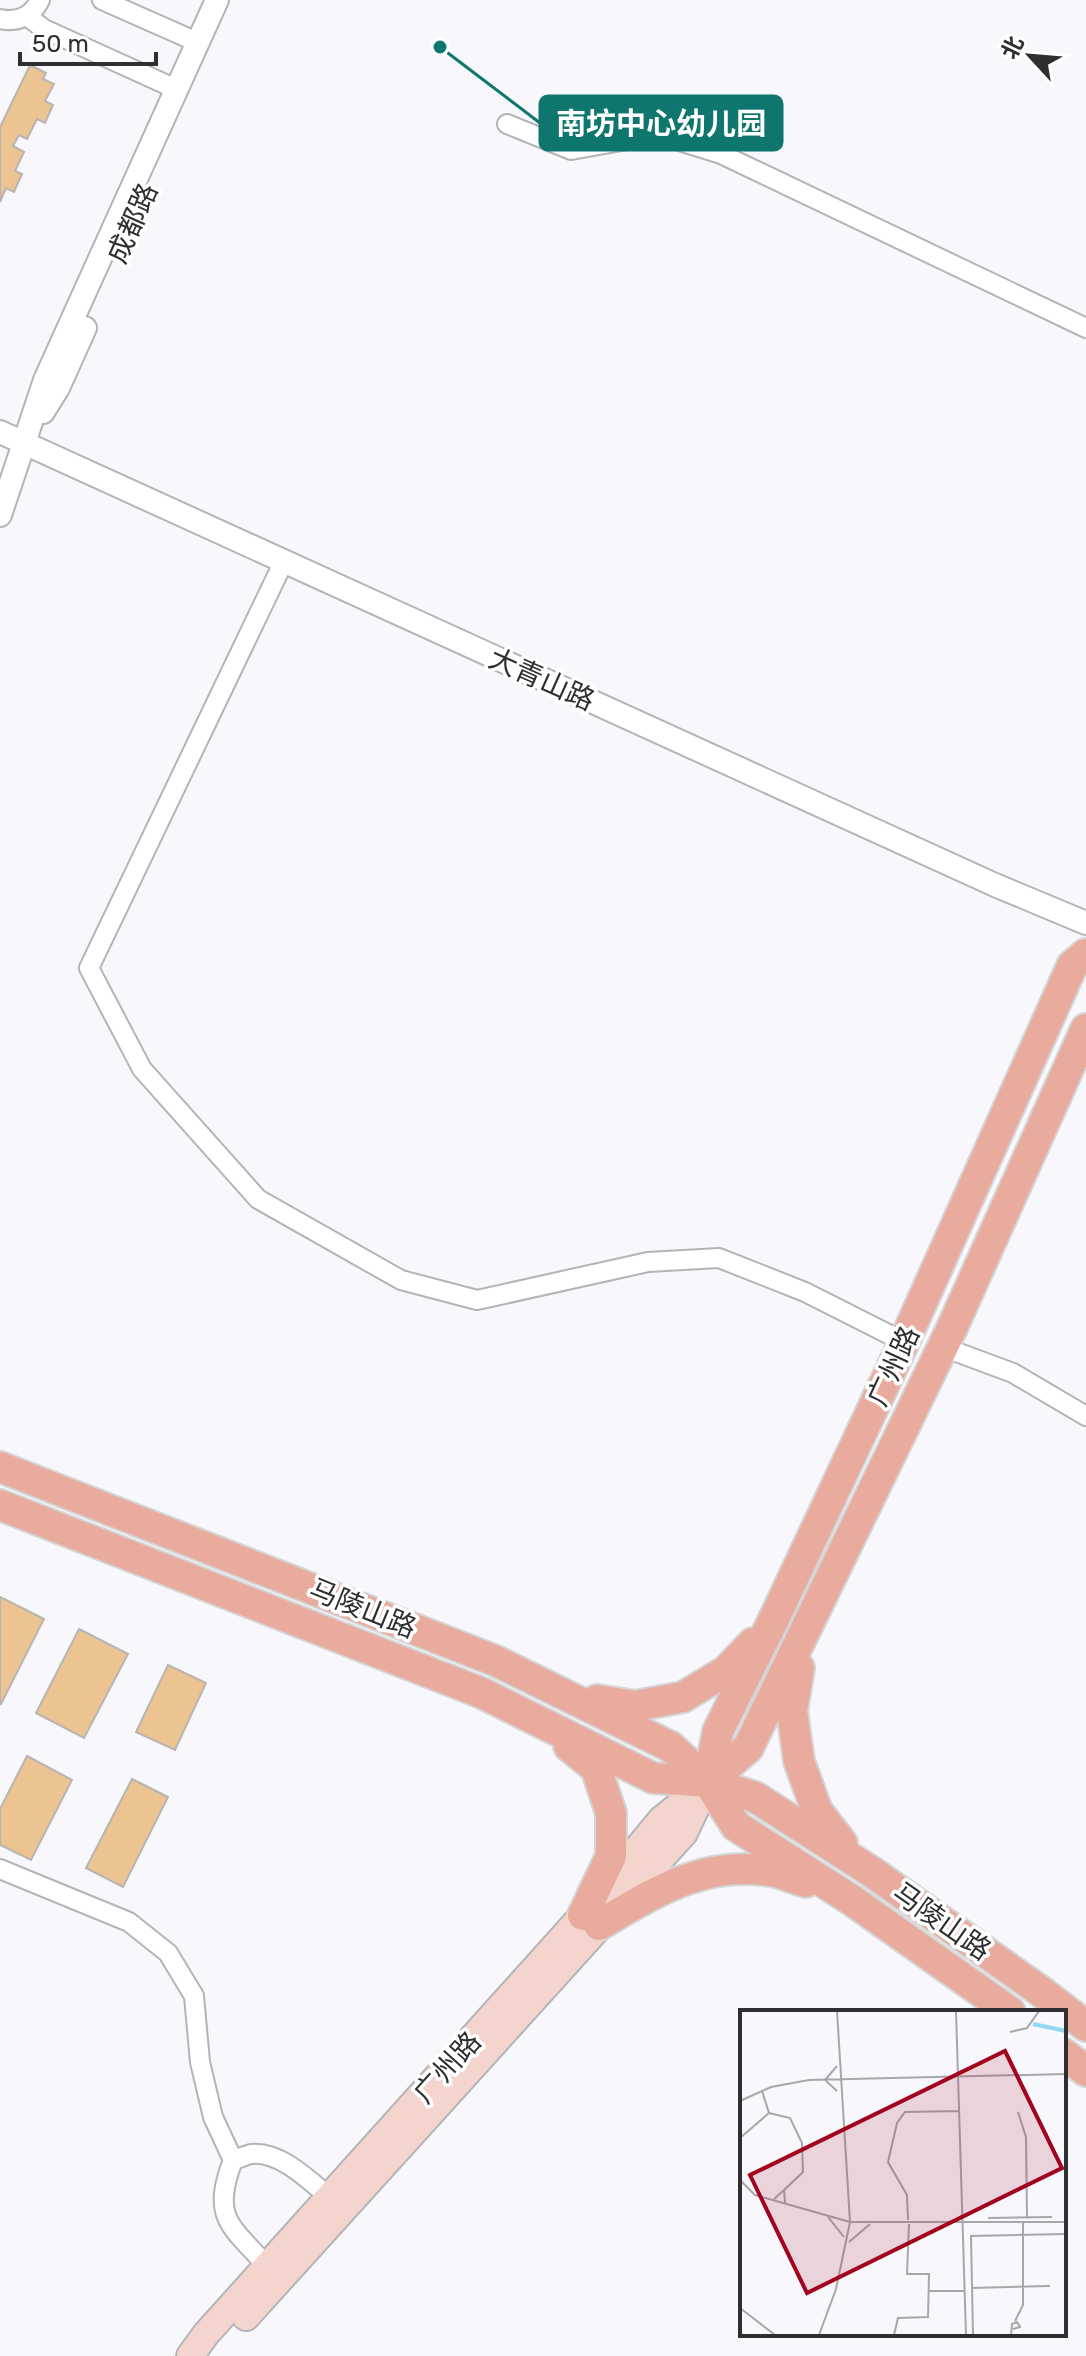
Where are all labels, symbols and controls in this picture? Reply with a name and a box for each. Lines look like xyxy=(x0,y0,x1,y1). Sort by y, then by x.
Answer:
scale bar xyxy=(20,16,156,66)
north arrow xyxy=(990,16,1070,96)
text: 50 m xyxy=(32,30,89,58)
text: 北 xyxy=(996,32,1029,63)
callout: 南坊中心幼儿园 xyxy=(540,96,782,150)
text: 南坊中心幼儿园 xyxy=(556,106,766,142)
street label: 成都路 xyxy=(100,178,165,268)
street label: 大青山路 xyxy=(484,642,600,717)
street label: 广州路 xyxy=(861,1321,926,1411)
street label: 马陵山路 xyxy=(305,1572,421,1645)
street label: 马陵山路 xyxy=(886,1876,997,1967)
inset map xyxy=(740,2010,1066,2336)
street label: 广州路 xyxy=(407,2025,488,2110)

